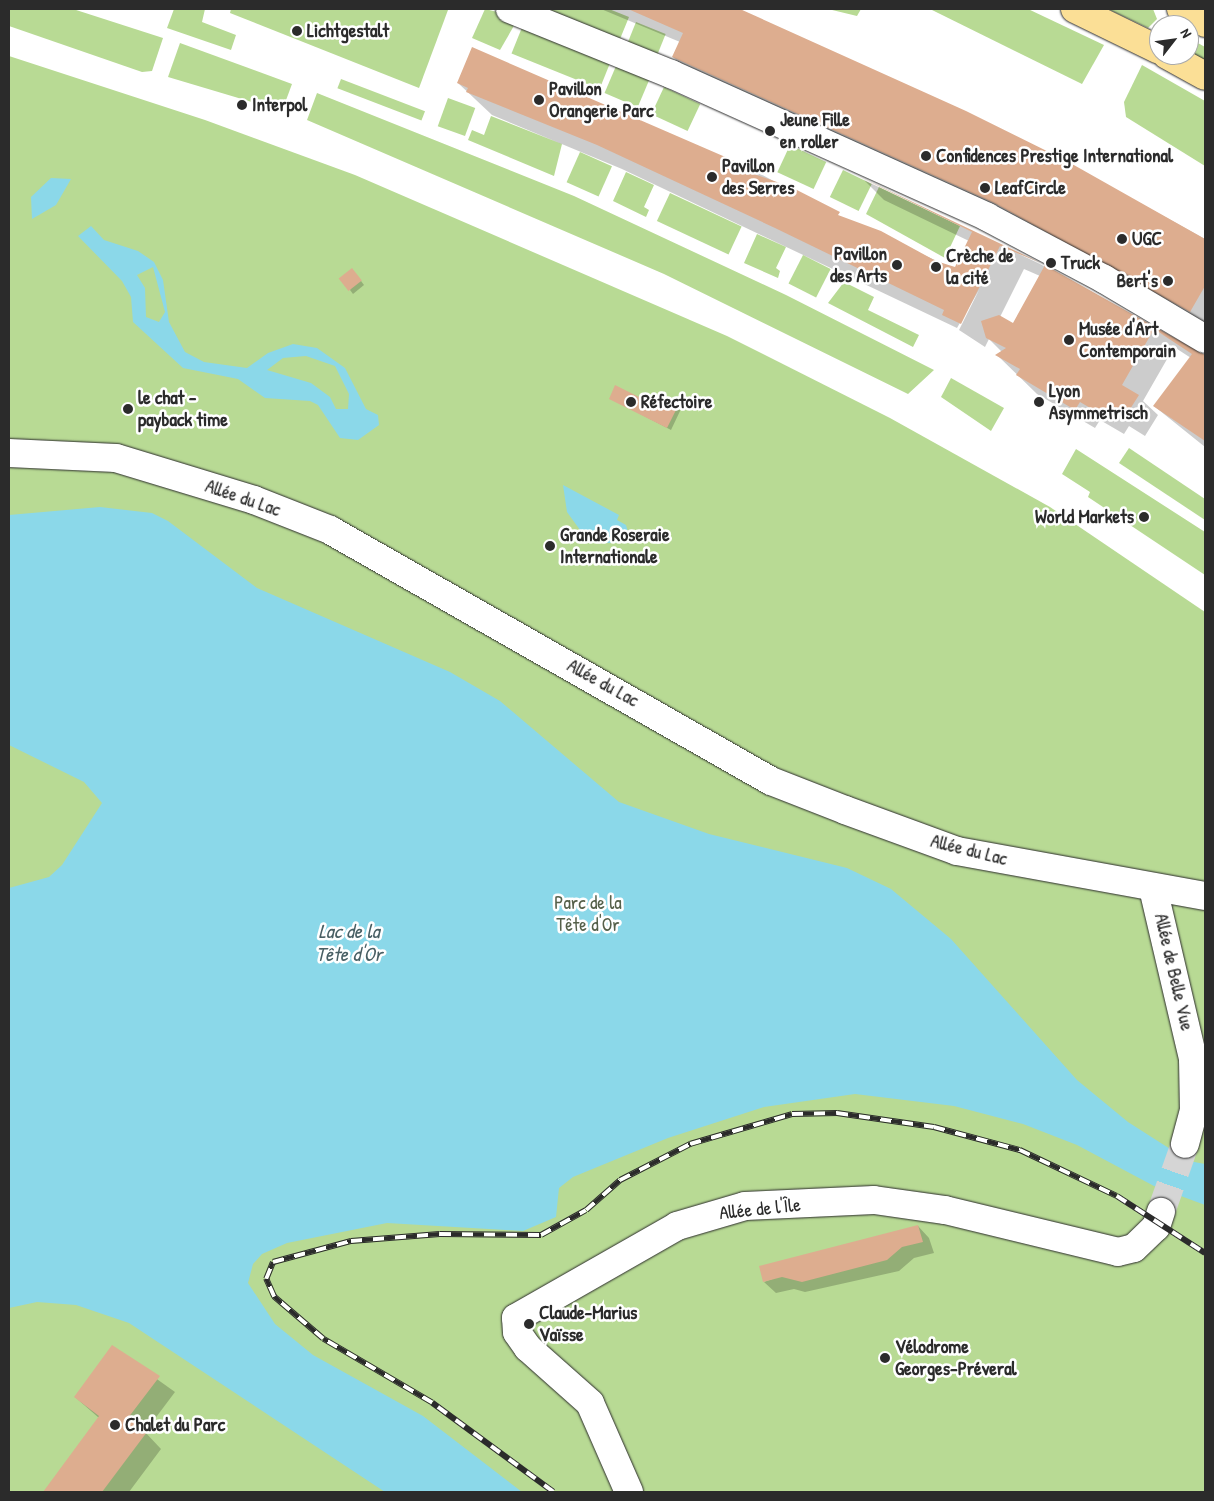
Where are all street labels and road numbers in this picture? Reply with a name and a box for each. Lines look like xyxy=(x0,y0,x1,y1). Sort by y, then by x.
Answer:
street label: Allée du Lac xyxy=(202,474,284,522)
street label: Allée du Lac xyxy=(563,654,643,712)
street label: Allée du Lac xyxy=(928,829,1010,871)
street label: Allée de Belle Vue xyxy=(1149,911,1199,1033)
street label: Allée de l'Île xyxy=(718,1193,802,1225)

